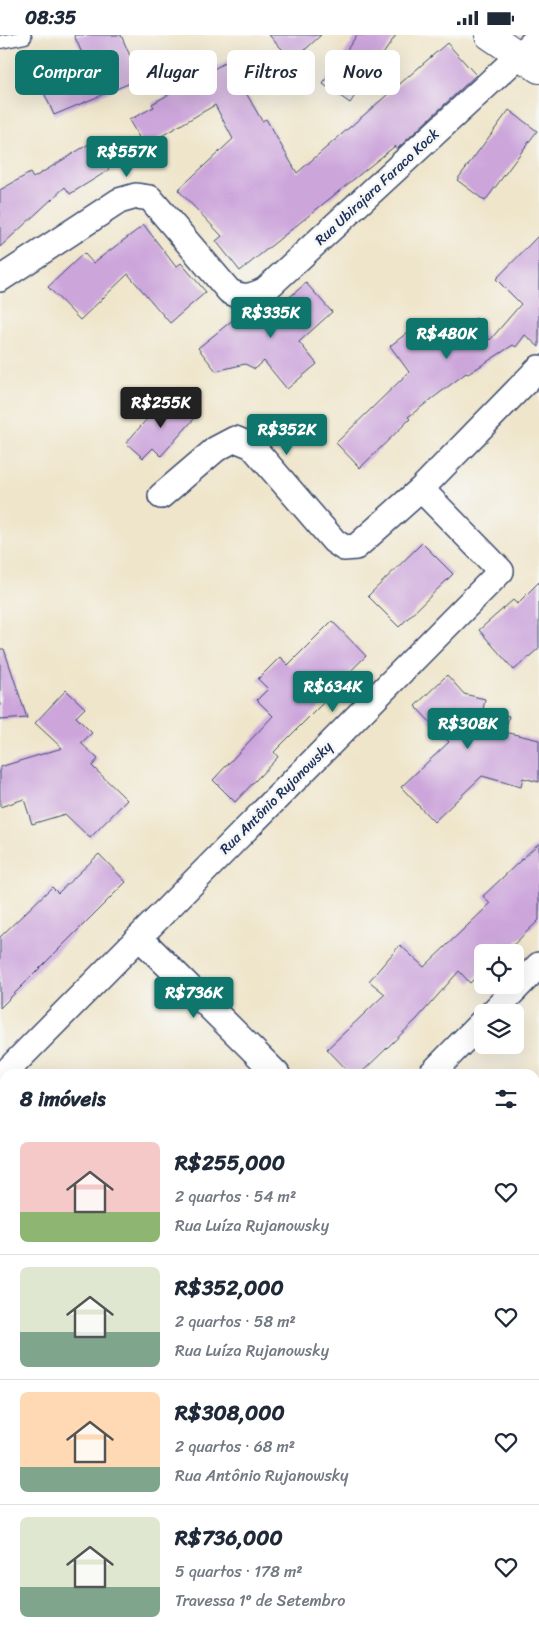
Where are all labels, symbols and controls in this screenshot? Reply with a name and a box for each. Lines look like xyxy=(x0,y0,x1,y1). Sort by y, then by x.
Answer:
text: 08:35 xyxy=(25,1,76,34)
chip: Comprar xyxy=(15,50,119,95)
chip: Alugar xyxy=(129,50,217,95)
chip: Filtros xyxy=(227,50,315,95)
chip: Novo xyxy=(325,50,400,95)
street label: Rua Ubirajara Faraco Kock xyxy=(309,122,445,252)
pin: R$557K xyxy=(86,135,168,178)
text: R$557K xyxy=(98,137,156,166)
pin: R$335K xyxy=(230,297,312,339)
text: R$335K xyxy=(242,298,300,327)
pin: R$480K xyxy=(406,317,488,360)
text: R$480K xyxy=(417,319,477,348)
pin: R$255K xyxy=(120,387,202,429)
text: R$255K xyxy=(132,388,191,417)
pin: R$352K xyxy=(246,413,328,456)
text: R$352K xyxy=(258,415,316,444)
pin: R$634K xyxy=(292,671,374,713)
text: R$634K xyxy=(304,672,362,701)
pin: R$308K xyxy=(427,707,509,750)
text: R$308K xyxy=(439,709,497,738)
street label: Rua Antônio Rujanowsky xyxy=(213,735,339,861)
map controls xyxy=(474,944,524,1054)
button: locate xyxy=(474,944,524,994)
pin: R$736K xyxy=(153,977,235,1019)
text: R$736K xyxy=(165,978,223,1007)
button: layers xyxy=(474,1004,524,1054)
text: 8 imóveis xyxy=(20,1080,106,1118)
icon: filters xyxy=(492,1085,520,1113)
text: R$255,000 xyxy=(175,1144,285,1182)
icon: home xyxy=(60,1162,120,1222)
icon: heart xyxy=(492,1178,520,1206)
text: 2 quartos · 54 m² xyxy=(175,1182,296,1211)
text: Rua Luíza Rujanowsky xyxy=(175,1211,329,1240)
text: R$352,000 xyxy=(175,1269,284,1307)
icon: home xyxy=(60,1287,120,1347)
icon: heart xyxy=(492,1303,520,1331)
text: 2 quartos · 58 m² xyxy=(175,1307,296,1336)
text: Rua Luíza Rujanowsky xyxy=(175,1336,329,1365)
text: R$308,000 xyxy=(175,1394,285,1432)
icon: home xyxy=(60,1412,120,1472)
icon: heart xyxy=(492,1428,520,1456)
text: 2 quartos · 68 m² xyxy=(175,1432,295,1461)
text: Rua Antônio Rujanowsky xyxy=(175,1461,349,1490)
text: R$736,000 xyxy=(175,1519,283,1557)
icon: home xyxy=(60,1537,120,1597)
icon: heart xyxy=(492,1553,520,1581)
text: 5 quartos · 178 m² xyxy=(175,1557,303,1586)
text: Travessa 1º de Setembro xyxy=(175,1586,345,1615)

